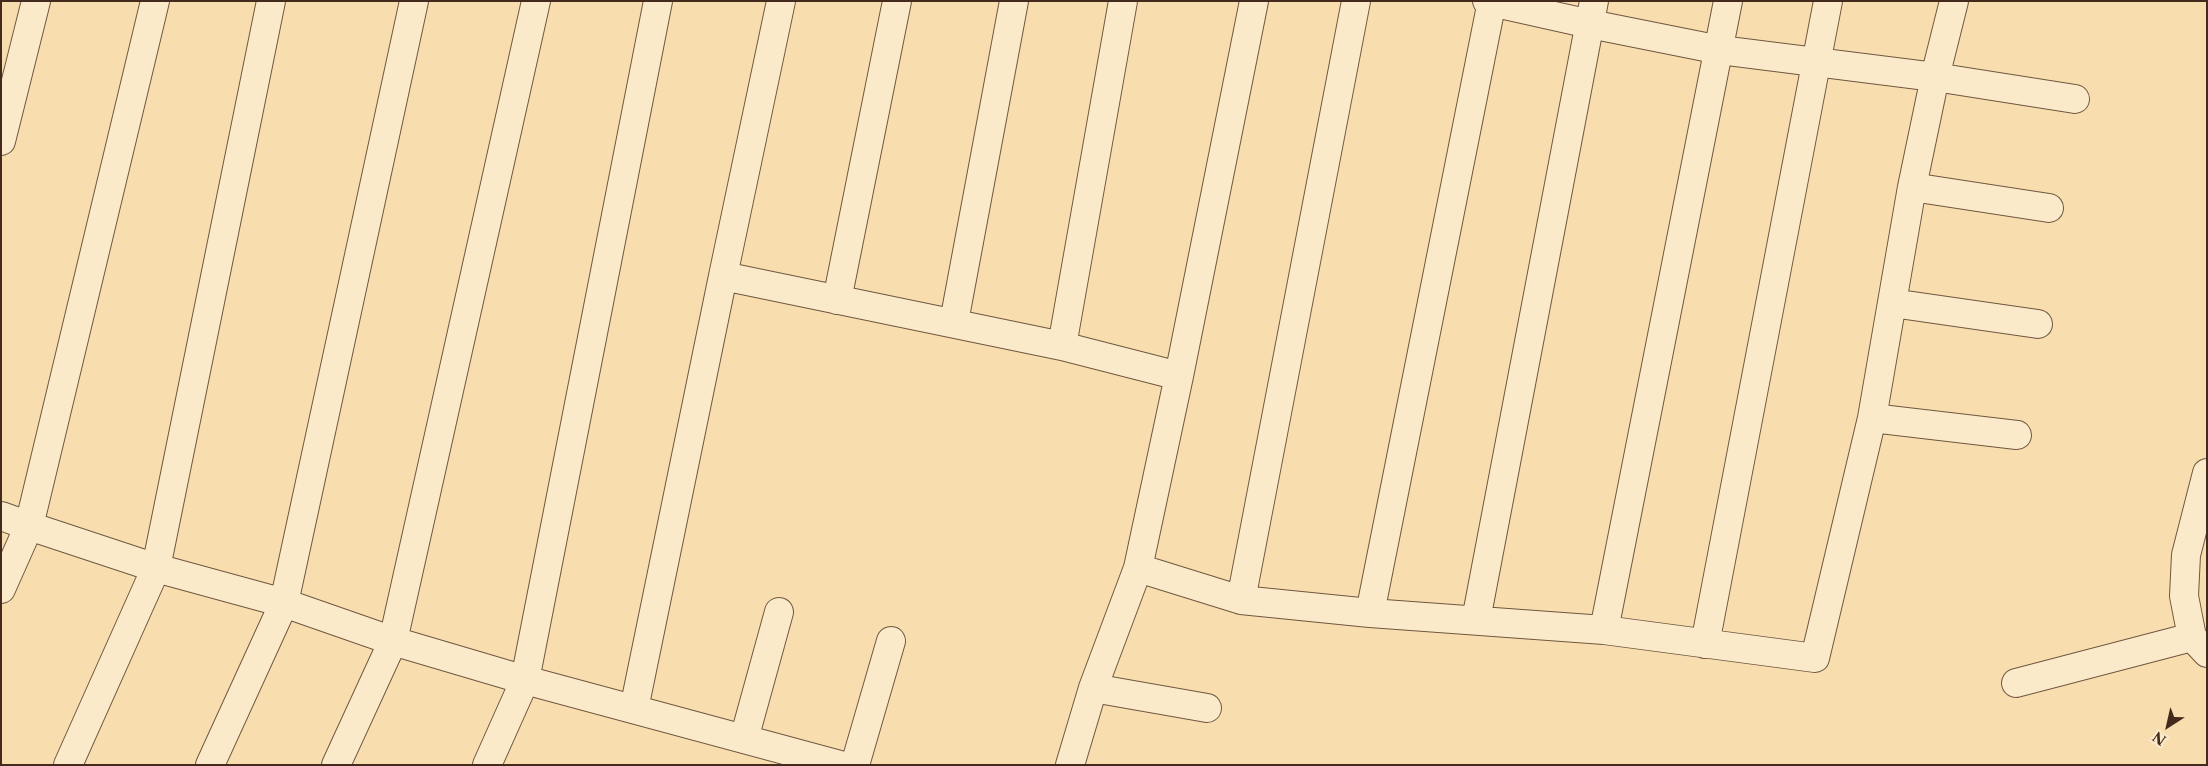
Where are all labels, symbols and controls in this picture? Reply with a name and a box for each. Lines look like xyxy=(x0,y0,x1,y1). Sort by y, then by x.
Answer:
north arrow xyxy=(2143,701,2193,751)
text: N xyxy=(2149,727,2170,749)

